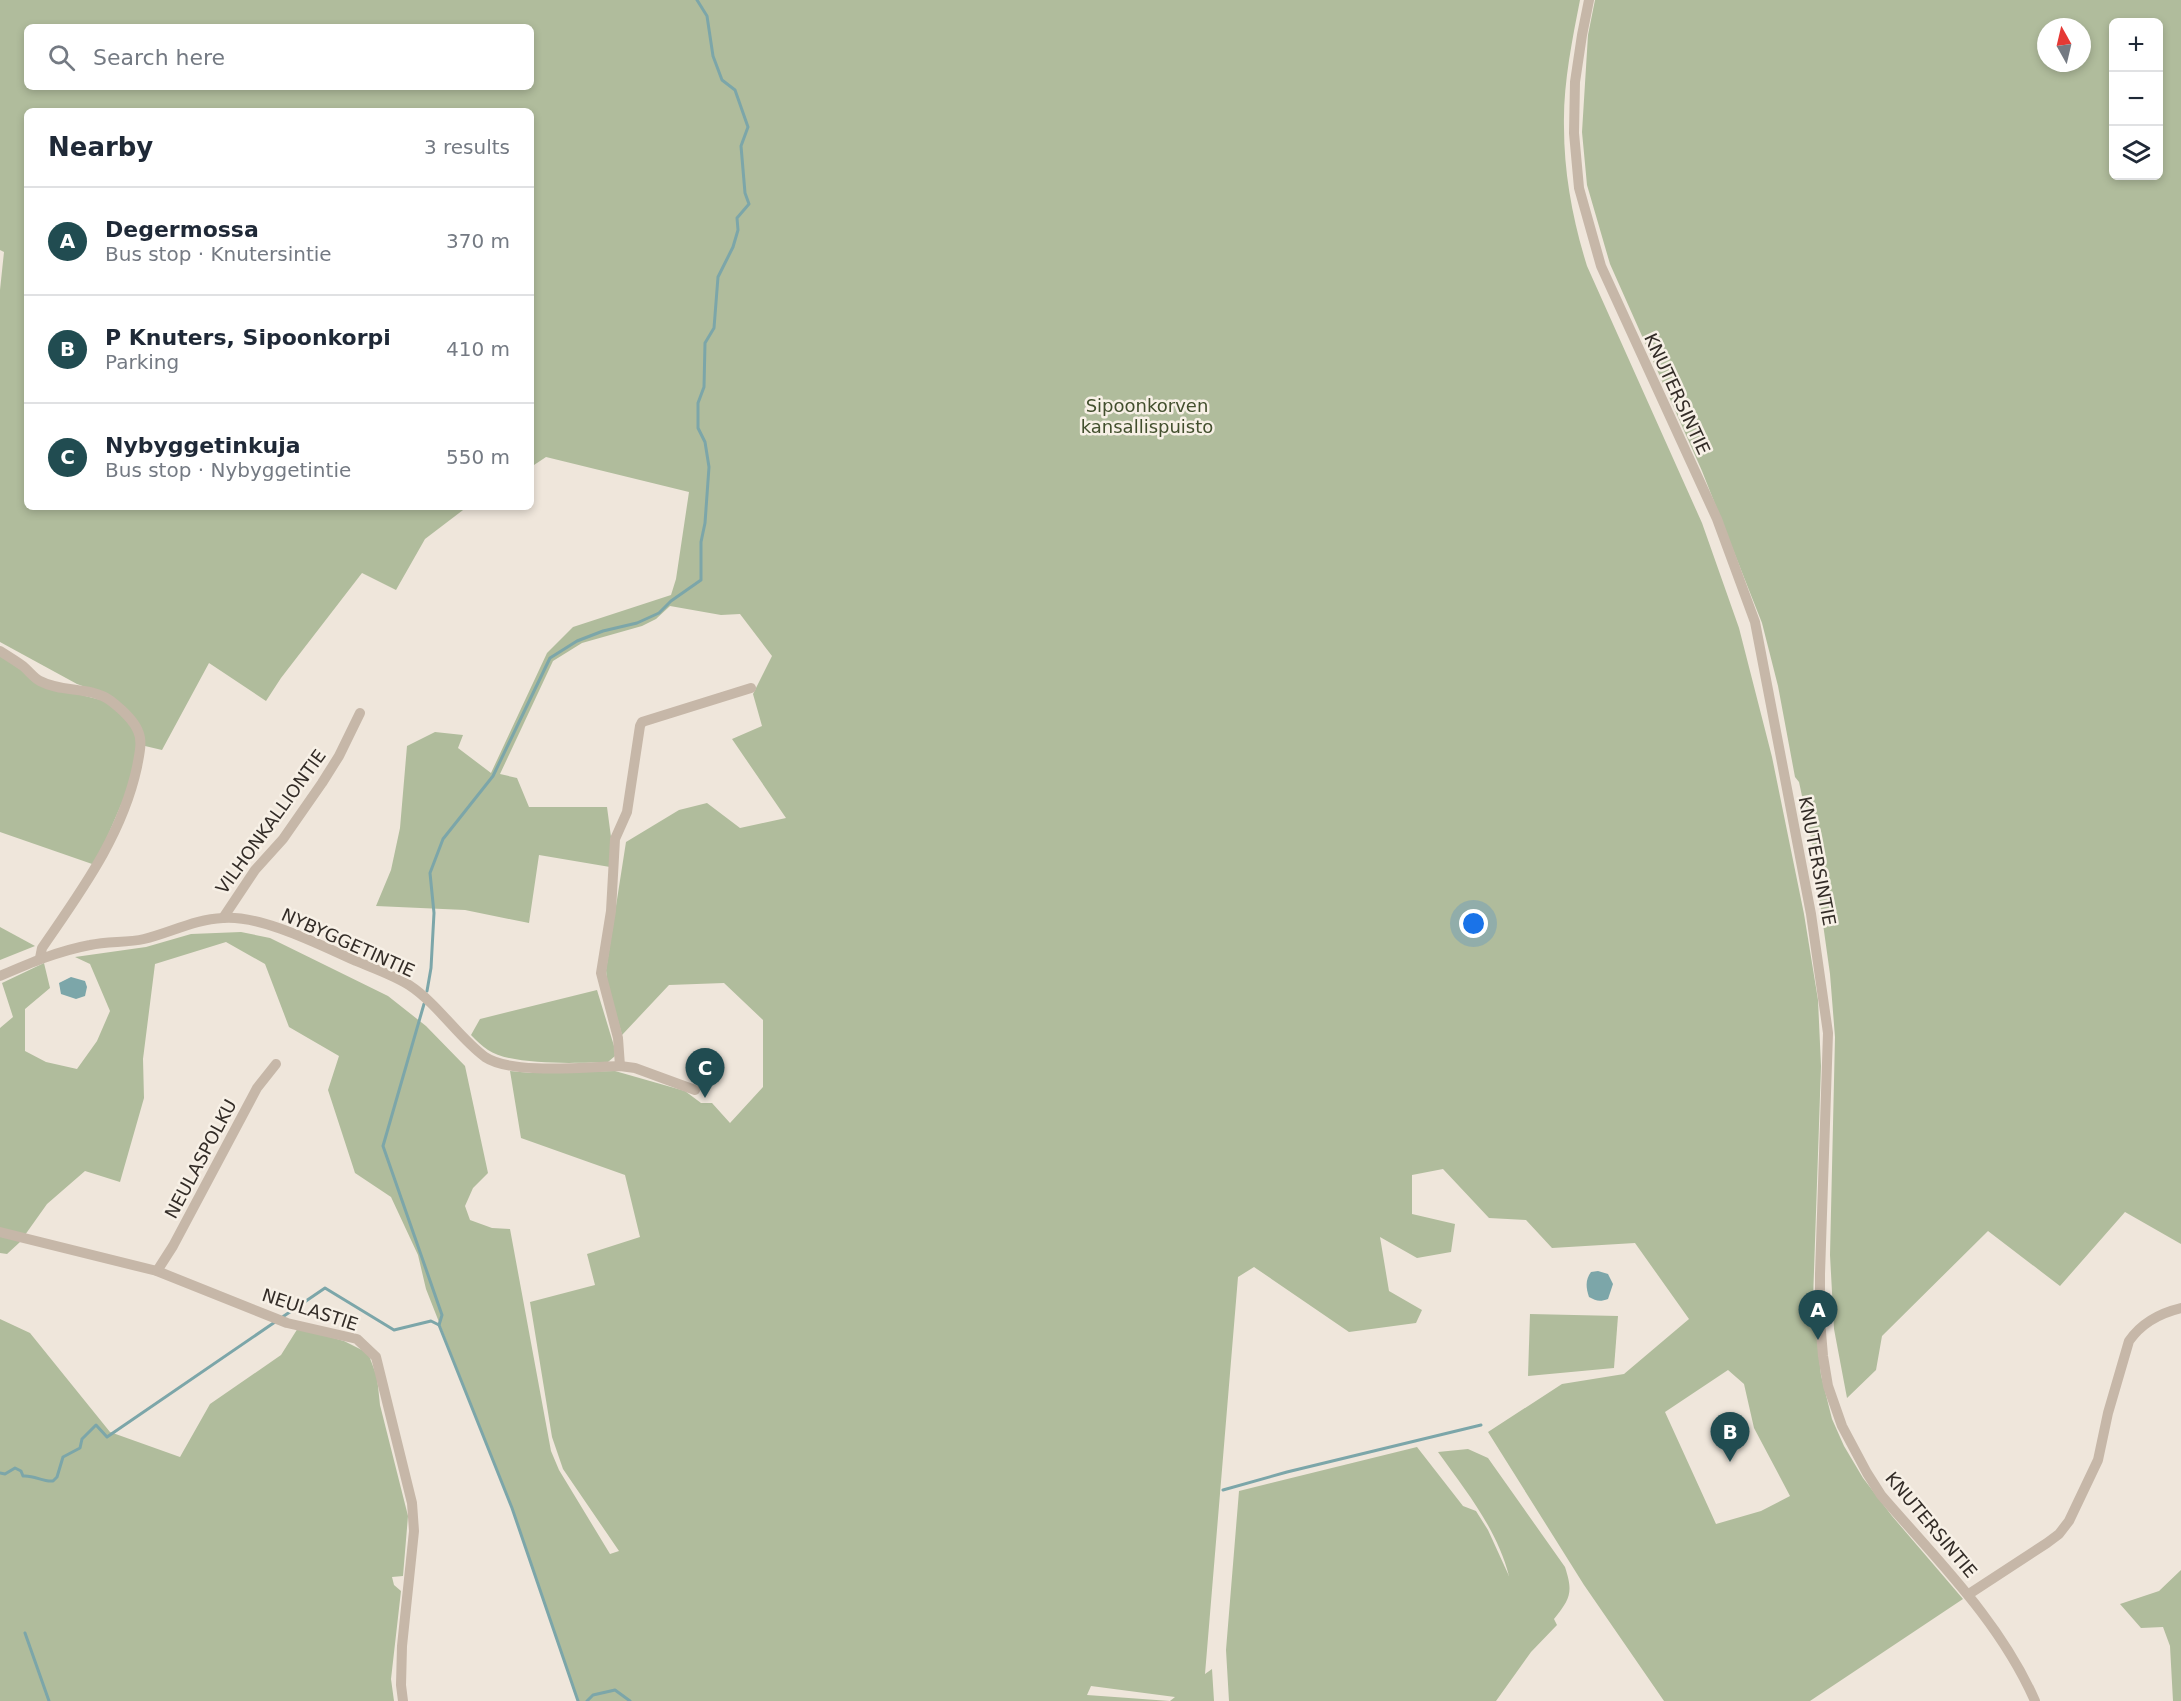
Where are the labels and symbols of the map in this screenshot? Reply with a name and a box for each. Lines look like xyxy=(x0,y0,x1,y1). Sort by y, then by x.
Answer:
north arrow xyxy=(2037,18,2091,72)
street label: KNUTERSINTIE xyxy=(1640,330,1715,458)
park label: Sipoonkorven kansallispuisto xyxy=(1081,395,1213,437)
street label: VILHONKALLIONTIE xyxy=(211,745,330,898)
street label: KNUTERSINTIE xyxy=(1795,795,1840,927)
street label: NYBYGGETINTIE xyxy=(278,904,418,981)
your location xyxy=(1459,909,1488,938)
pin: C xyxy=(686,1048,724,1098)
street label: NEULASPOLKU xyxy=(160,1096,241,1222)
street label: NEULASTIE xyxy=(259,1284,361,1335)
pin: A xyxy=(1798,1290,1838,1340)
pin: B xyxy=(1710,1412,1750,1462)
street label: KNUTERSINTIE xyxy=(1881,1468,1982,1582)

